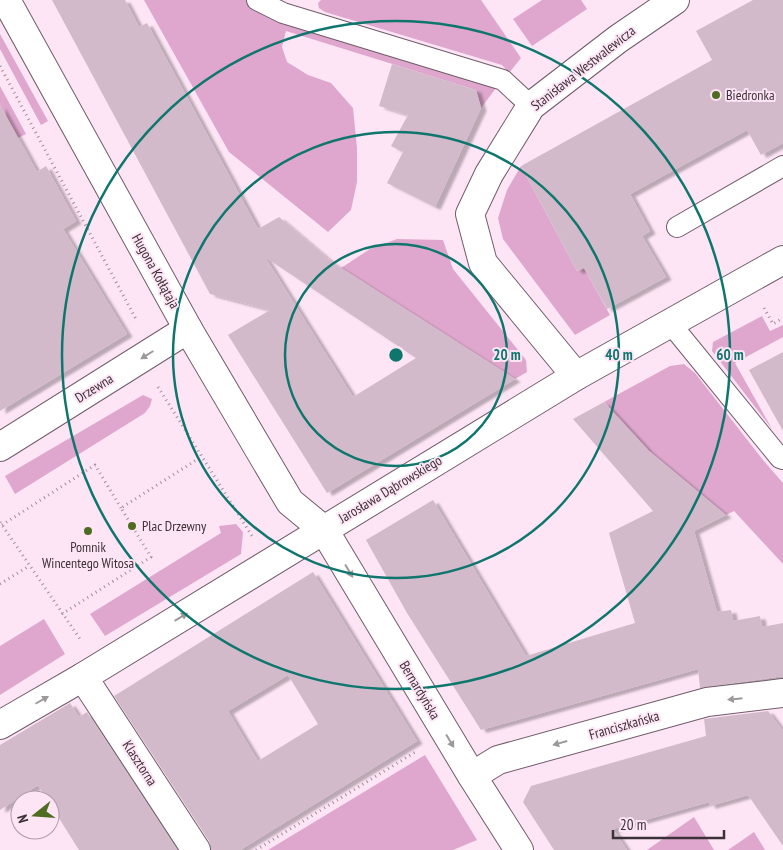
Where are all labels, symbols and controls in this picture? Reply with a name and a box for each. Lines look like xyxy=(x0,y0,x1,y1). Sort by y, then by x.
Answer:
street label: Stanisława Westwalewicza xyxy=(527,22,639,114)
place label: Biedronka xyxy=(726,86,775,104)
marker: Biedronka xyxy=(710,89,722,101)
street label: Hugona Kołłątaja xyxy=(128,230,184,312)
text: 20 m xyxy=(493,345,521,364)
text: 40 m xyxy=(605,345,633,364)
text: 60 m xyxy=(716,345,744,364)
centre of rings xyxy=(387,346,405,364)
one-way arrow xyxy=(141,350,154,359)
street label: Drzewna xyxy=(72,369,116,407)
street label: Jarosława Dąbrowskiego xyxy=(334,451,445,527)
place label: Plac Drzewny xyxy=(142,517,207,535)
marker: Plac Drzewny xyxy=(126,520,138,532)
marker: Pomnik Wincentego Witosa xyxy=(82,525,94,537)
place label: Pomnik Wincentego Witosa xyxy=(42,538,134,572)
one-way arrow xyxy=(345,565,354,578)
one-way arrow xyxy=(175,612,188,621)
street label: Bernardyńska xyxy=(396,657,444,723)
one-way arrow xyxy=(726,695,742,703)
one-way arrow xyxy=(36,696,49,705)
street label: Franciszkańska xyxy=(587,706,661,744)
one-way arrow xyxy=(446,734,455,747)
street label: Klasztorna xyxy=(119,737,161,789)
one-way arrow xyxy=(553,739,568,747)
north arrow xyxy=(10,790,60,840)
scale bar xyxy=(613,808,724,840)
text: N xyxy=(13,813,32,825)
text: 20 m xyxy=(620,815,646,834)

